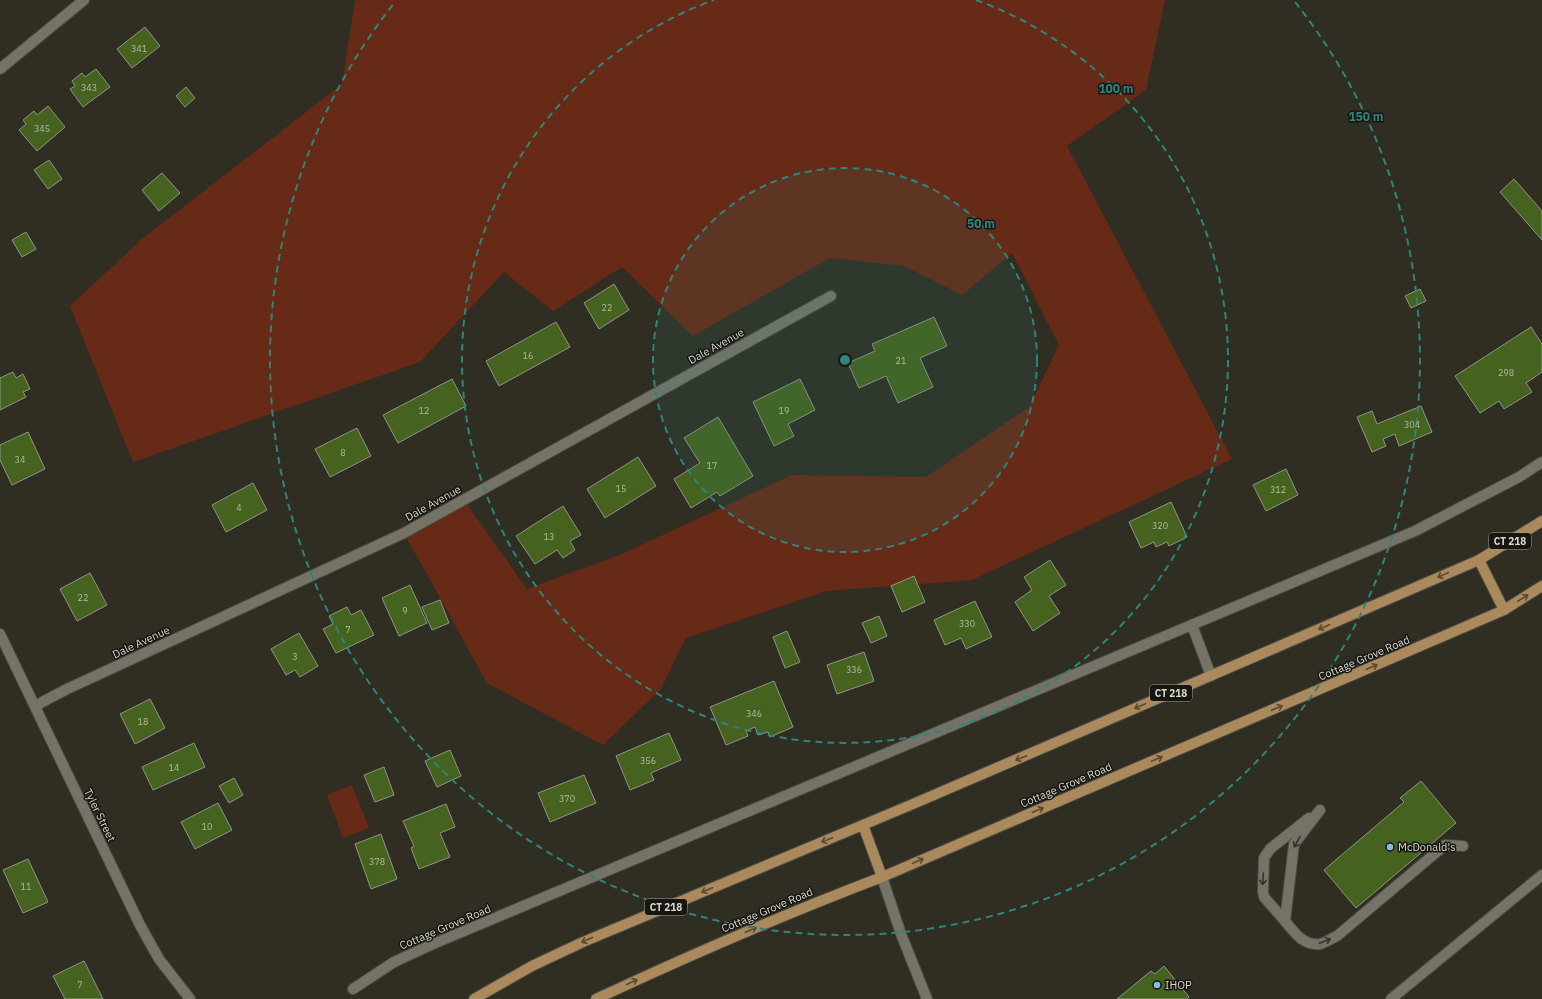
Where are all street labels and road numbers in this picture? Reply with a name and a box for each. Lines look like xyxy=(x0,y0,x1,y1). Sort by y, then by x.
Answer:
street label: Dale Avenue xyxy=(686,325,746,367)
street label: Dale Avenue xyxy=(403,482,463,524)
road number: CT 218 xyxy=(1489,533,1531,549)
street label: Dale Avenue xyxy=(110,623,172,661)
street label: Cottage Grove Road xyxy=(1316,632,1412,684)
road number: CT 218 xyxy=(1150,685,1192,701)
street label: Cottage Grove Road xyxy=(1018,759,1114,811)
street label: Tyler Street xyxy=(81,786,119,844)
street label: Cottage Grove Road xyxy=(719,884,815,936)
road number: CT 218 xyxy=(645,899,687,915)
street label: Cottage Grove Road xyxy=(397,901,493,953)

